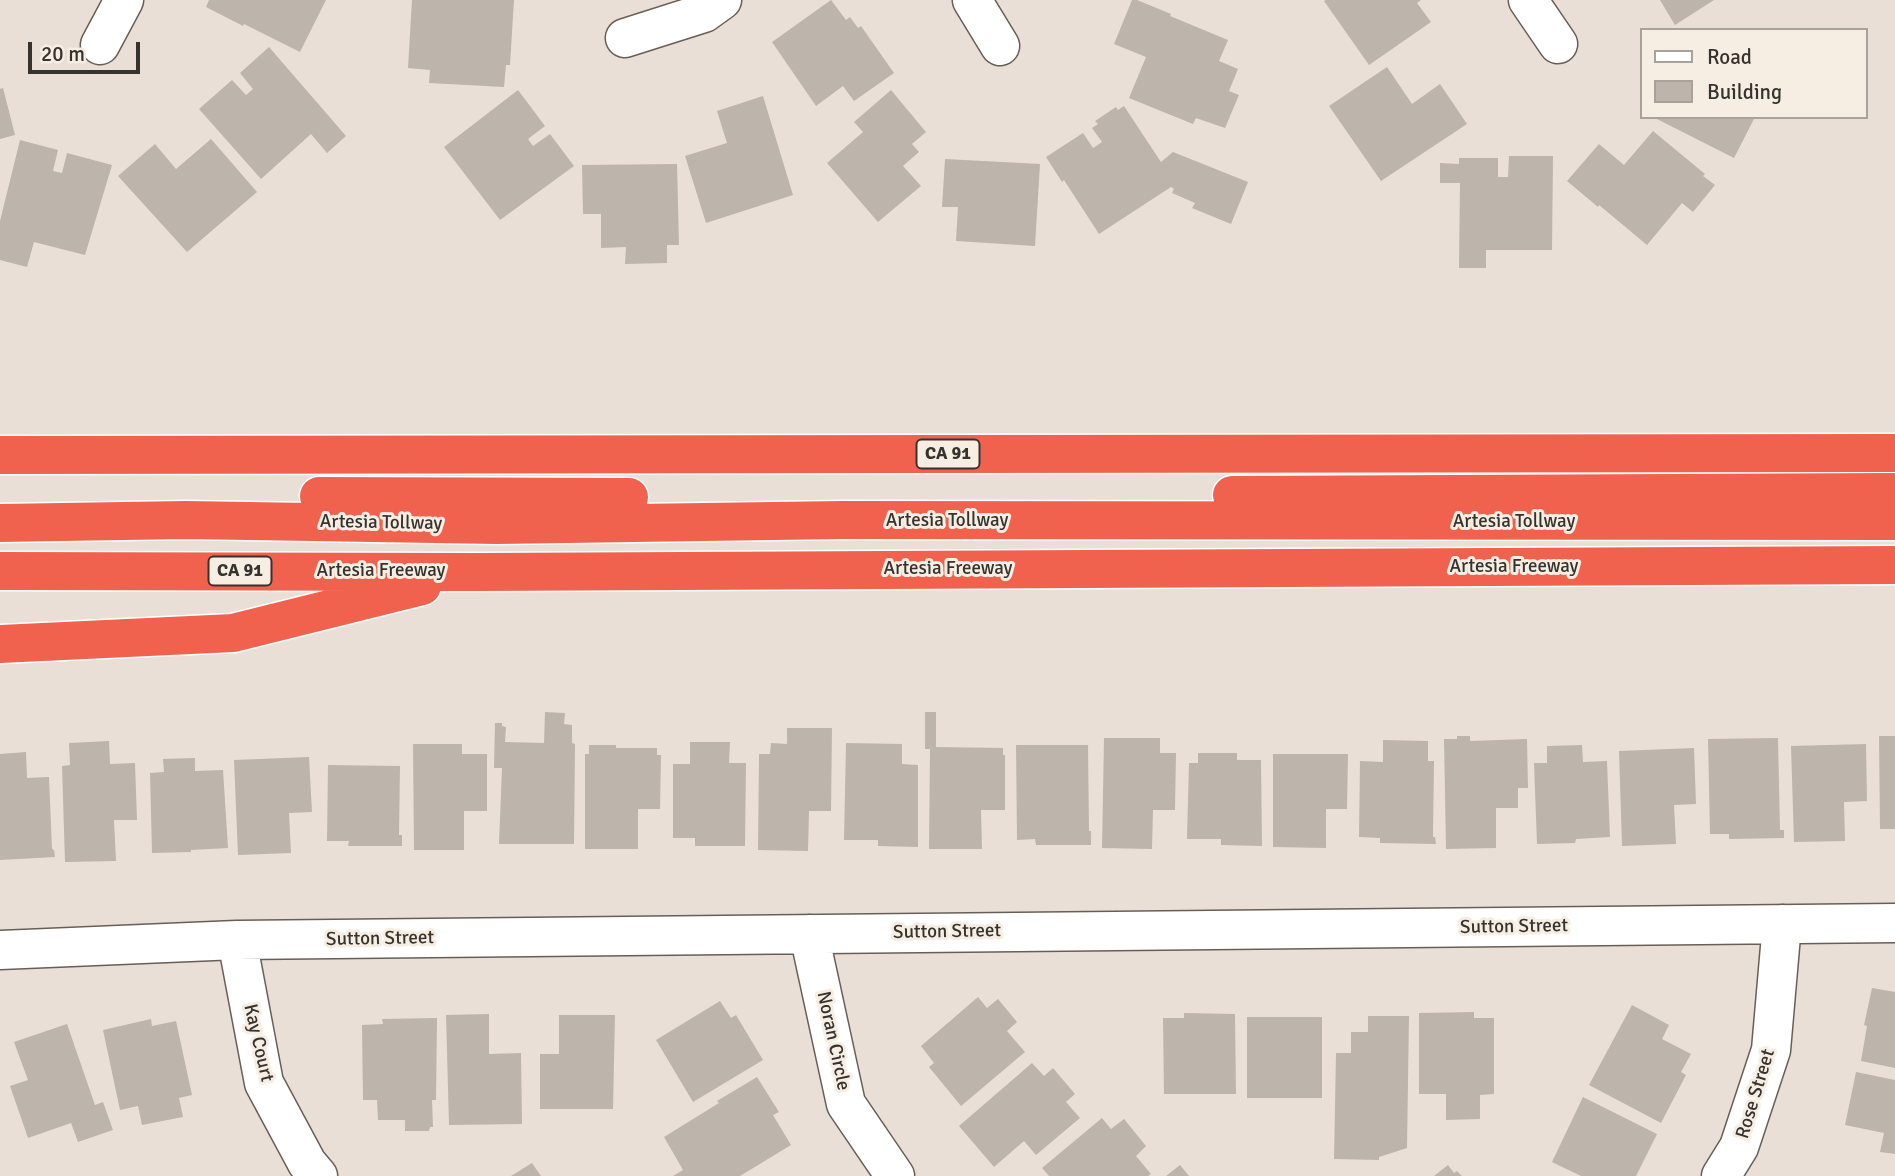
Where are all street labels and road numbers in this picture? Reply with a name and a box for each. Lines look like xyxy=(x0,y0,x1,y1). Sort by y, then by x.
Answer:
road number: CA 91 xyxy=(916,440,979,468)
street label: Artesia Tollway xyxy=(886,510,1008,532)
street label: Artesia Tollway xyxy=(320,511,442,535)
street label: Artesia Tollway xyxy=(1453,511,1575,533)
road number: CA 91 xyxy=(208,556,272,586)
street label: Artesia Freeway xyxy=(1449,556,1579,578)
street label: Artesia Freeway xyxy=(883,558,1013,580)
street label: Artesia Freeway xyxy=(316,560,446,582)
street label: Sutton Street xyxy=(1460,915,1568,939)
street label: Sutton Street xyxy=(893,920,1001,944)
street label: Sutton Street xyxy=(326,927,434,951)
street label: Noran Circle xyxy=(811,989,855,1093)
street label: Kay Court xyxy=(238,1002,278,1084)
street label: Rose Street xyxy=(1732,1046,1780,1142)

